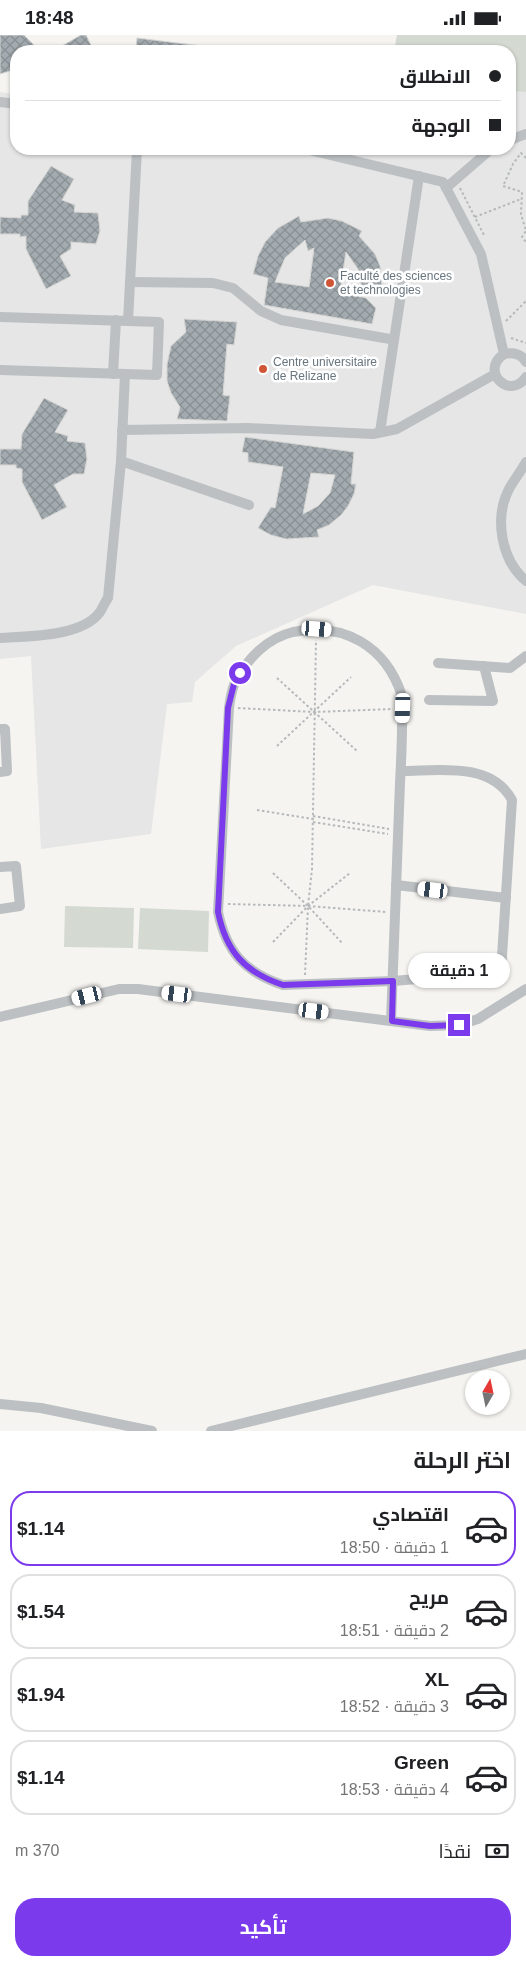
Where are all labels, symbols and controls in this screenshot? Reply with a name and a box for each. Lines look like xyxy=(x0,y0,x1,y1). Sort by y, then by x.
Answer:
text: 18:48 xyxy=(25,7,74,28)
text: الانطلاق xyxy=(400,66,471,87)
text: الوجهة xyxy=(411,115,471,136)
place label: Faculté des sciences et technologies xyxy=(340,269,452,297)
marker: Faculté des sciences et technologies xyxy=(324,277,336,289)
place label: Centre universitaire de Relizane xyxy=(273,355,377,383)
marker: Centre universitaire de Relizane xyxy=(257,363,269,375)
car xyxy=(301,620,332,638)
route start xyxy=(229,662,251,684)
car xyxy=(394,693,411,723)
car xyxy=(417,881,448,899)
callout: 1 دقيقة xyxy=(408,953,510,987)
text: 1 دقيقة xyxy=(430,962,488,979)
car xyxy=(70,985,103,1007)
car xyxy=(161,985,192,1003)
car xyxy=(298,1002,329,1020)
route end xyxy=(448,1014,470,1036)
north arrow xyxy=(465,1370,510,1415)
map controls xyxy=(465,1370,510,1415)
text: اختر الرحلة xyxy=(413,1448,511,1473)
text: اقتصادي xyxy=(373,1504,449,1525)
icon: car xyxy=(464,1506,509,1551)
text: $1.14 xyxy=(17,1518,65,1539)
text: 1 دقيقة · 18:50 xyxy=(340,1539,449,1556)
text: مريح xyxy=(409,1587,449,1608)
icon: car xyxy=(464,1589,509,1634)
text: $1.54 xyxy=(17,1601,65,1622)
text: 2 دقيقة · 18:51 xyxy=(340,1622,449,1639)
text: XL xyxy=(425,1669,449,1690)
icon: car xyxy=(464,1672,509,1717)
text: $1.94 xyxy=(17,1684,65,1705)
text: 3 دقيقة · 18:52 xyxy=(340,1698,449,1715)
text: Green xyxy=(394,1752,449,1773)
icon: car xyxy=(464,1755,509,1800)
text: $1.14 xyxy=(17,1767,65,1788)
text: 4 دقيقة · 18:53 xyxy=(340,1781,449,1798)
icon: cash xyxy=(483,1837,511,1865)
text: نقدًا xyxy=(439,1841,471,1862)
text: 370 m xyxy=(15,1842,59,1859)
button: تأكيد xyxy=(15,1898,511,1956)

